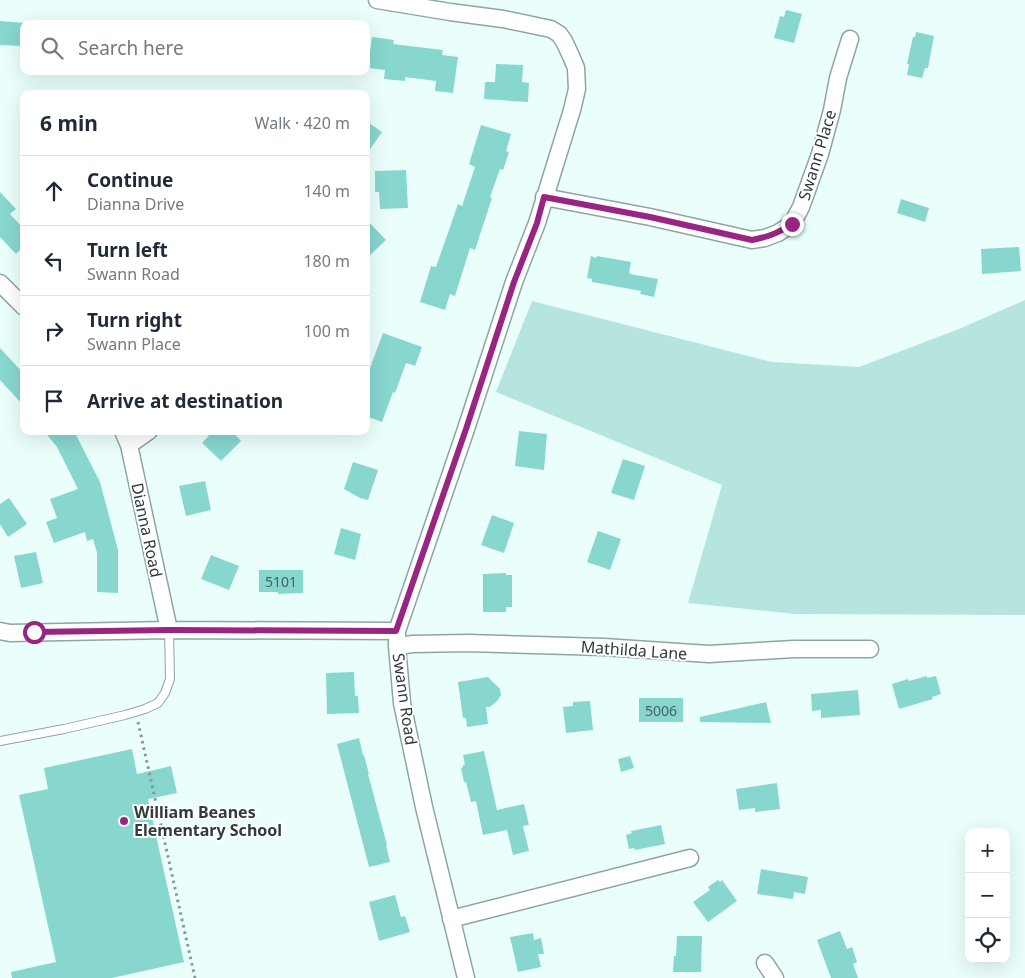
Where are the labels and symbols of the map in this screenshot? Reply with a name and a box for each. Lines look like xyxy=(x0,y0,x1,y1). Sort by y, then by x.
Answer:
street label: Swann Place xyxy=(793,107,841,203)
route end xyxy=(781,213,804,236)
street label: Dianna Road xyxy=(126,481,168,579)
house number: 5101 xyxy=(265,572,297,591)
route start xyxy=(23,621,46,644)
street label: Mathilda Lane xyxy=(580,635,688,665)
street label: Swann Road xyxy=(388,652,422,746)
house number: 5006 xyxy=(645,701,677,720)
place label: William Beanes Elementary School xyxy=(134,801,282,841)
marker: William Beanes Elementary School xyxy=(118,815,130,827)

